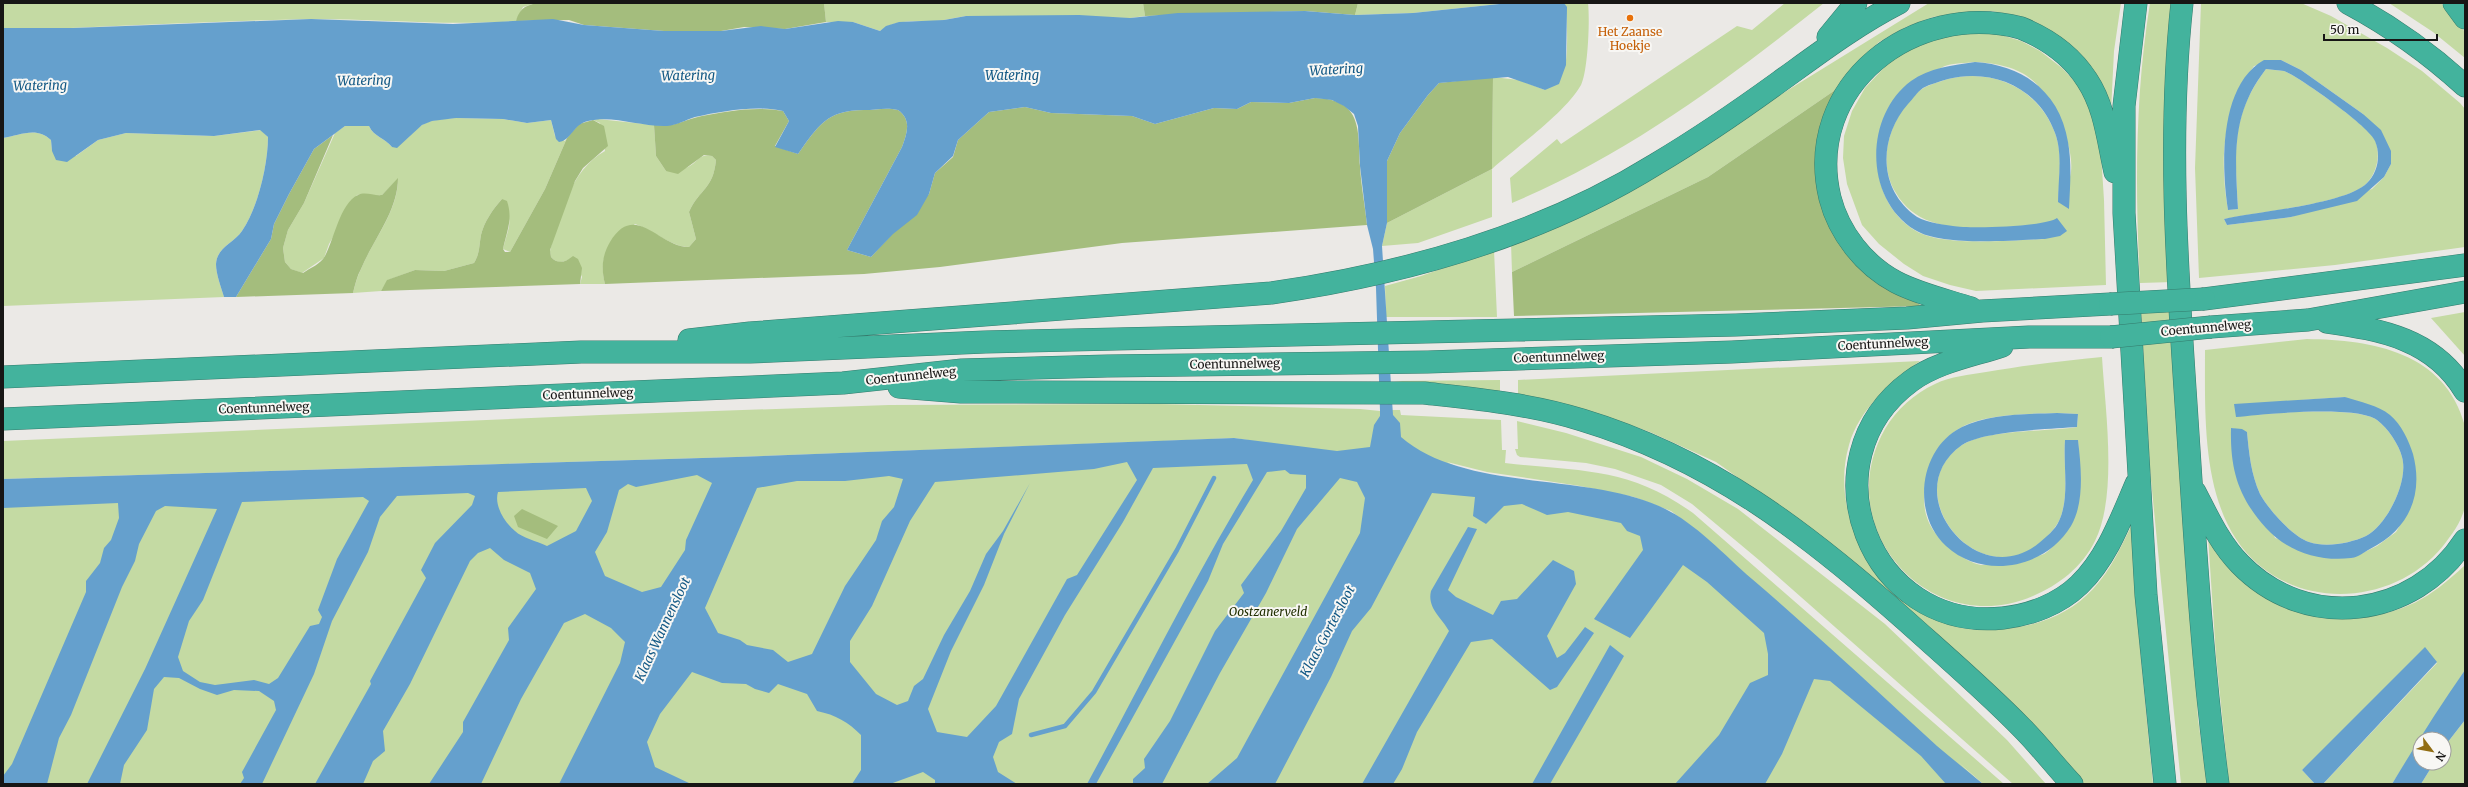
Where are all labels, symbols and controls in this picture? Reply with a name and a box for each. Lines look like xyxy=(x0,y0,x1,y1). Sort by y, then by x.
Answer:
marker: Het Zaanse Hoekje xyxy=(1625,13,1635,23)
scale bar xyxy=(2324,16,2437,42)
text: 50 m xyxy=(2330,22,2359,37)
place label: Het Zaanse Hoekje xyxy=(1598,24,1662,53)
water label: Watering xyxy=(1309,60,1363,79)
water label: Watering xyxy=(661,67,715,84)
water label: Watering xyxy=(985,67,1039,84)
water label: Watering xyxy=(337,72,391,89)
water label: Watering xyxy=(13,77,67,94)
street label: Coentunnelweg xyxy=(2160,316,2252,339)
street label: Coentunnelweg xyxy=(1837,334,1929,353)
street label: Coentunnelweg xyxy=(1513,347,1605,366)
street label: Coentunnelweg xyxy=(1190,355,1281,372)
street label: Coentunnelweg xyxy=(865,363,958,388)
street label: Coentunnelweg xyxy=(542,384,634,403)
street label: Coentunnelweg xyxy=(218,398,310,417)
water label: Klaas Wannensloot xyxy=(631,574,694,685)
water label: Klaas Gortersloot xyxy=(1296,582,1359,681)
park label: Oostzanerveld xyxy=(1229,604,1307,619)
north arrow xyxy=(2412,731,2452,771)
text: N xyxy=(2432,749,2449,764)

